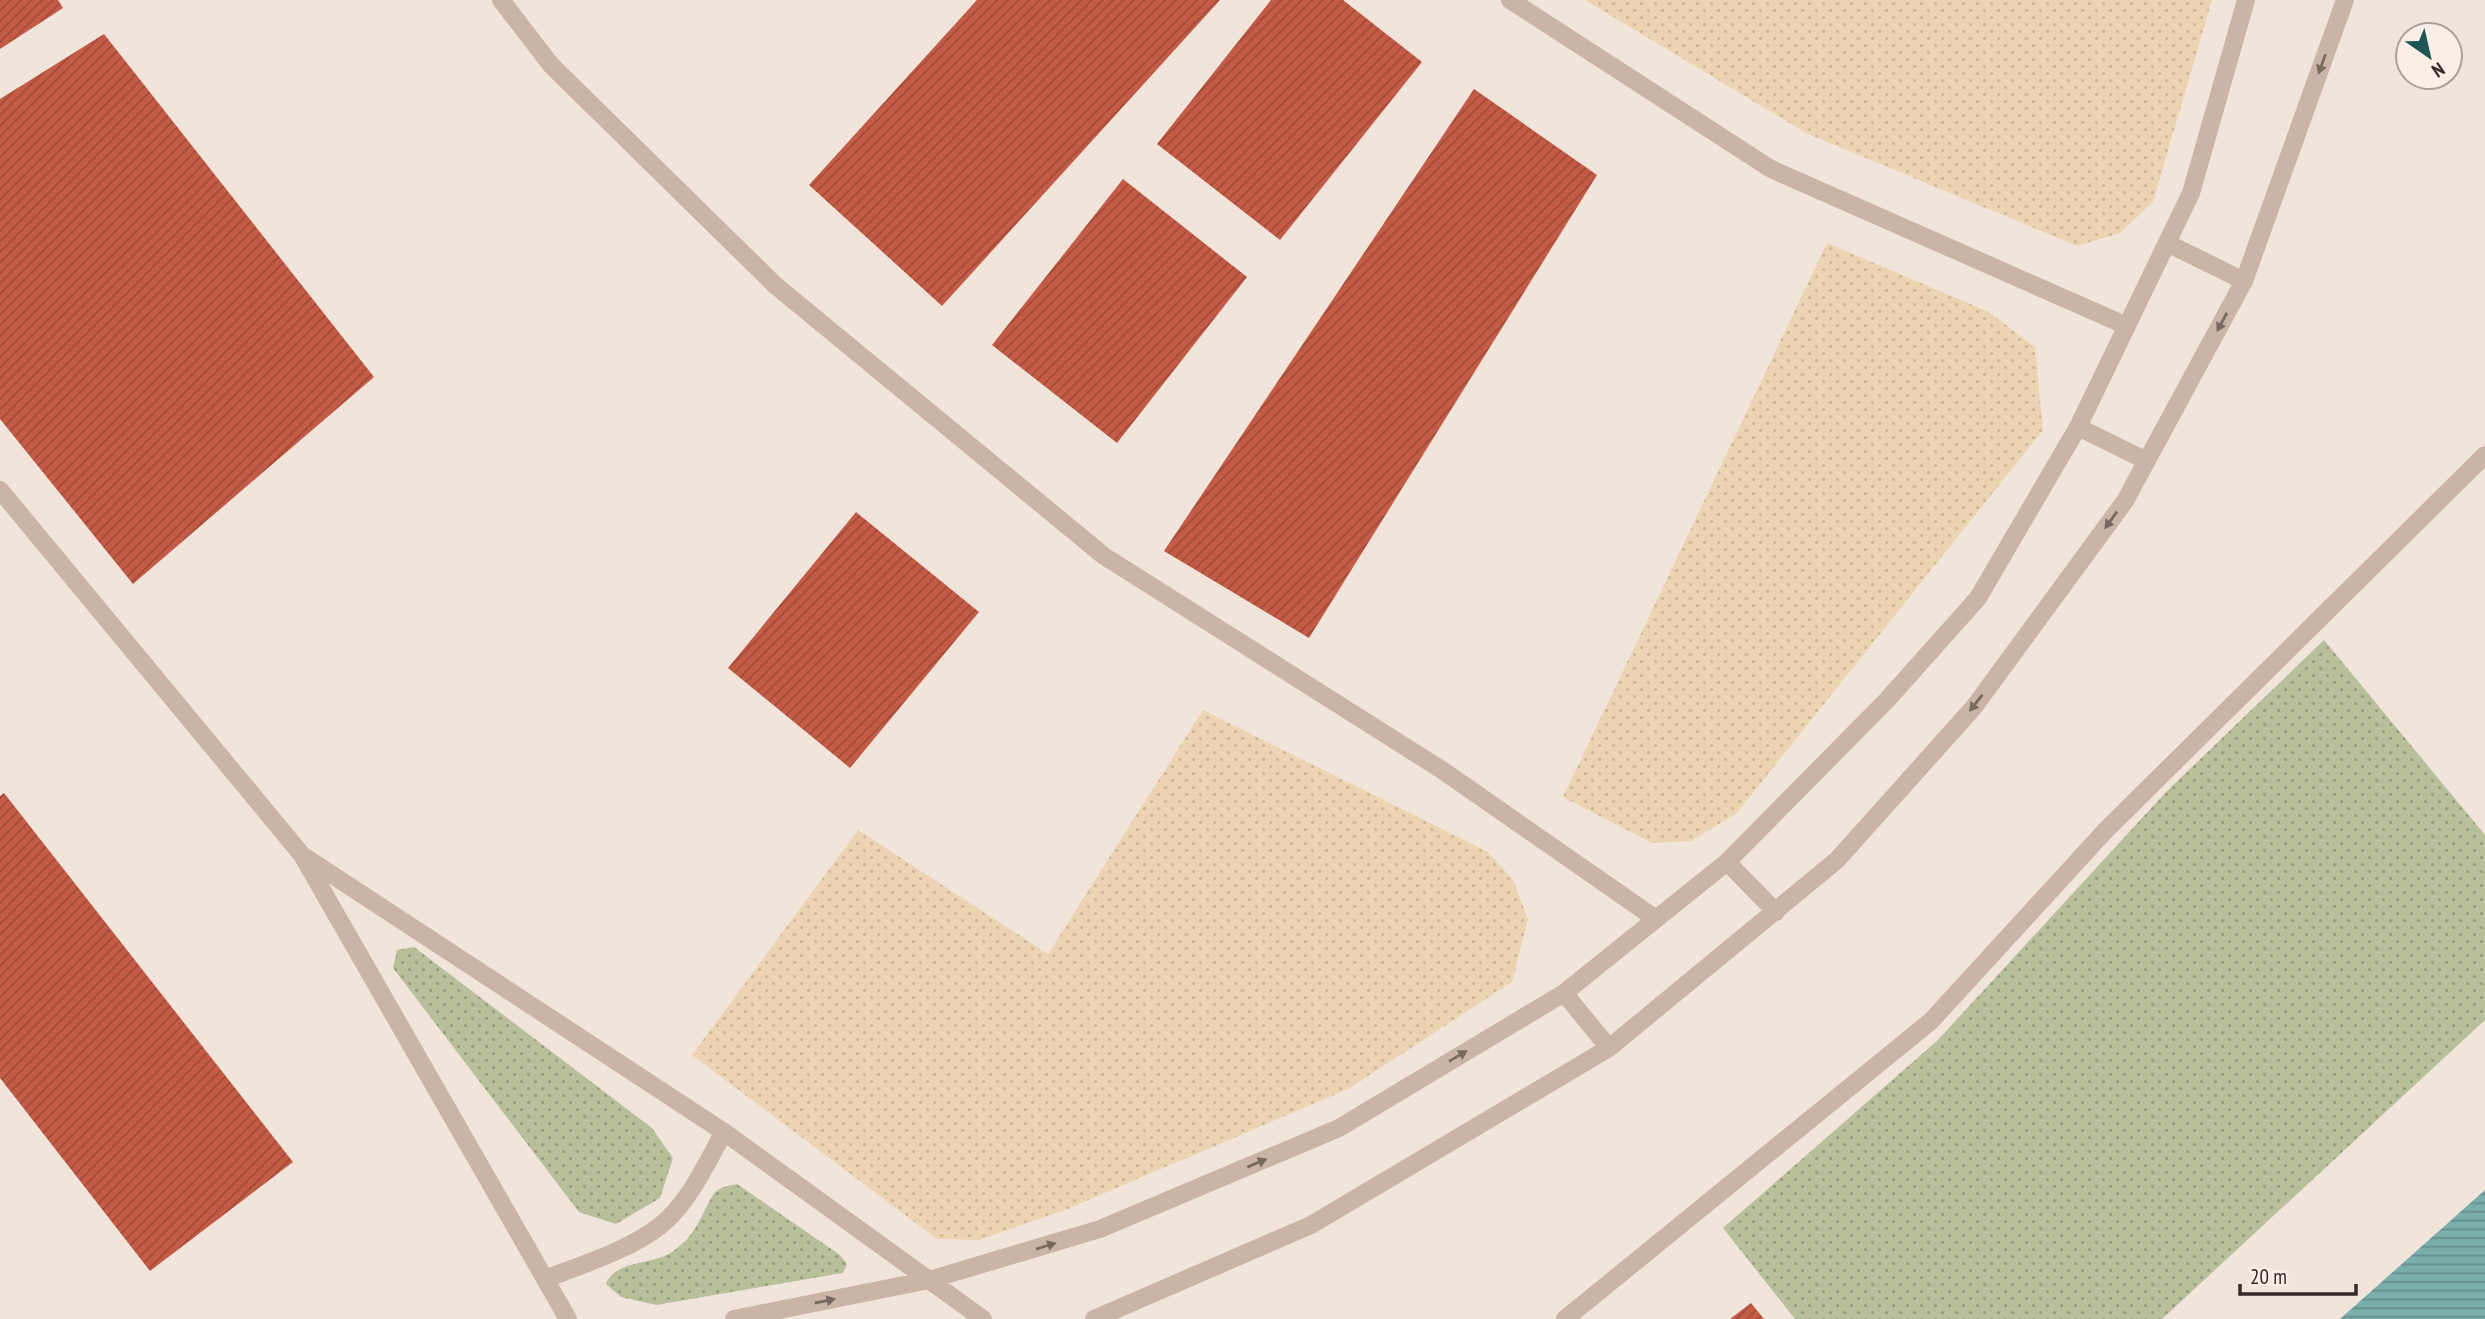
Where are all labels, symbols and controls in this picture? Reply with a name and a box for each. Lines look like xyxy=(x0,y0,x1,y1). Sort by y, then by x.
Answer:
north arrow xyxy=(2394,21,2464,91)
one-way arrow xyxy=(2316,54,2327,75)
text: N xyxy=(2428,57,2449,83)
one-way arrow xyxy=(2217,312,2228,332)
one-way arrow xyxy=(2105,511,2119,529)
one-way arrow xyxy=(1969,694,1984,712)
one-way arrow xyxy=(1448,1050,1467,1063)
one-way arrow xyxy=(1247,1157,1268,1168)
one-way arrow xyxy=(1036,1240,1057,1250)
scale bar xyxy=(2240,1252,2356,1296)
text: 20 m xyxy=(2250,1263,2287,1290)
one-way arrow xyxy=(814,1295,836,1306)

